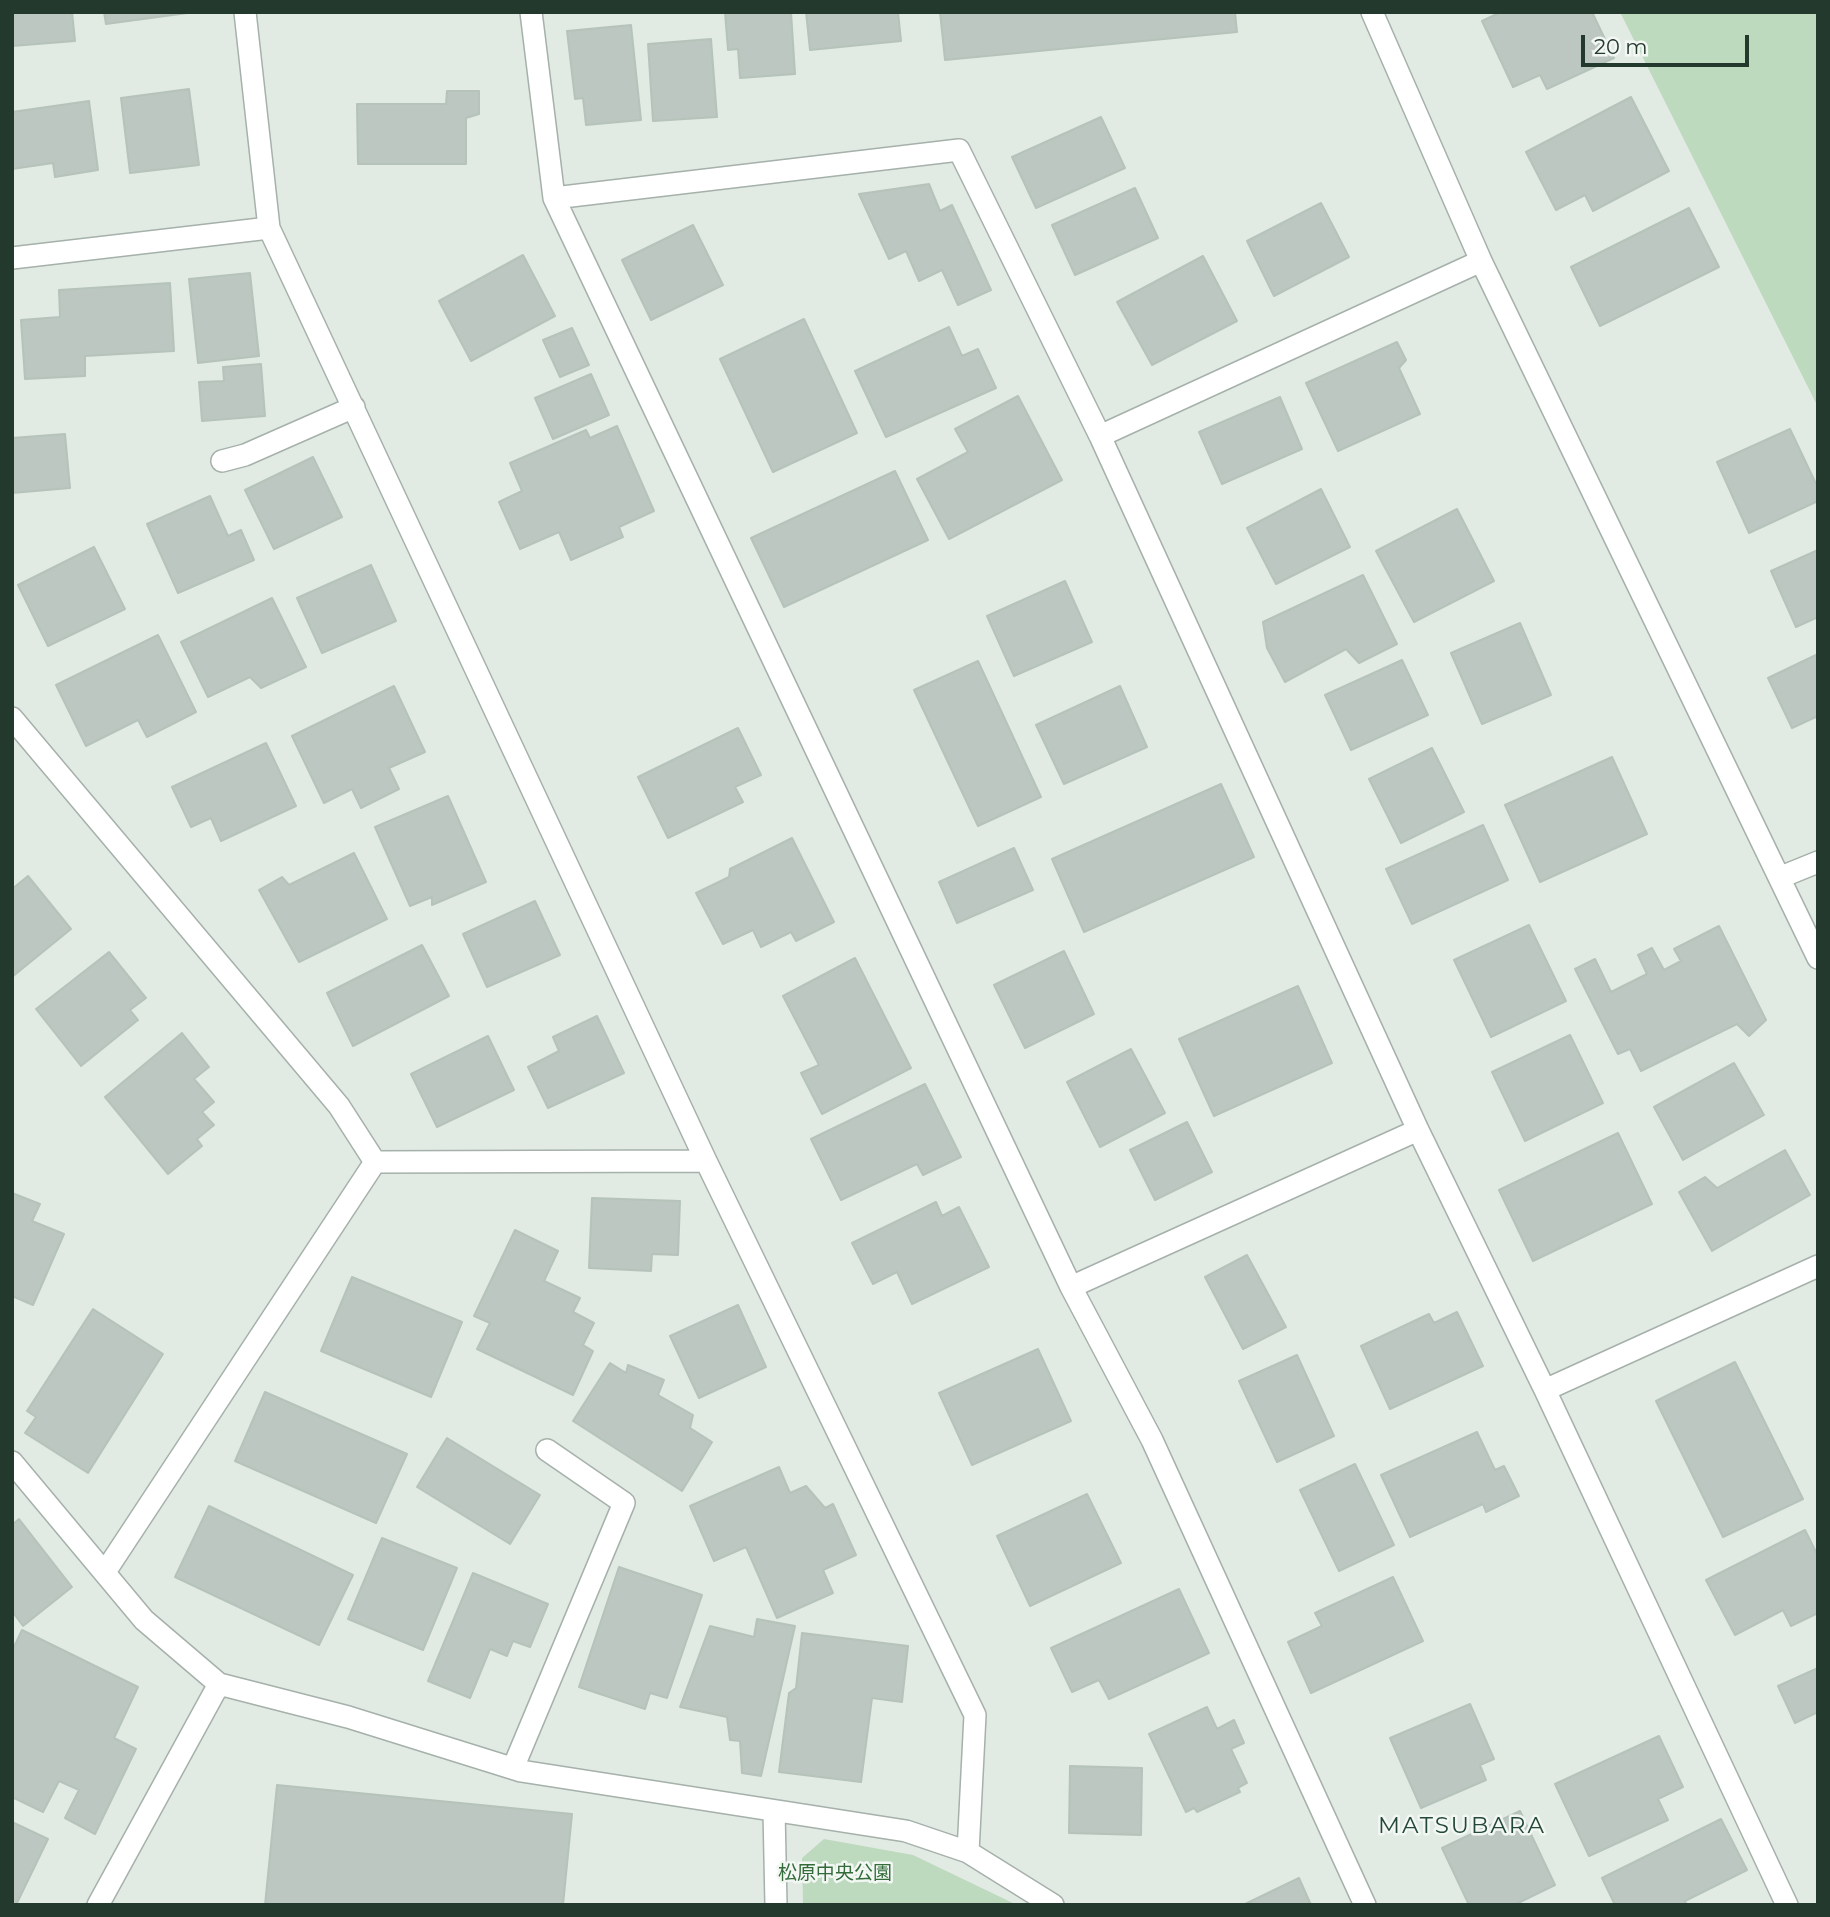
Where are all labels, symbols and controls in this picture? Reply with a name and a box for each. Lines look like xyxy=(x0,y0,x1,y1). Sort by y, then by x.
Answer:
scale bar xyxy=(1585,21,1753,65)
text: 20 m xyxy=(1594,34,1648,59)
district label: MATSUBARA xyxy=(1379,1812,1545,1840)
park label: 松原中央公園 xyxy=(778,1862,892,1884)

